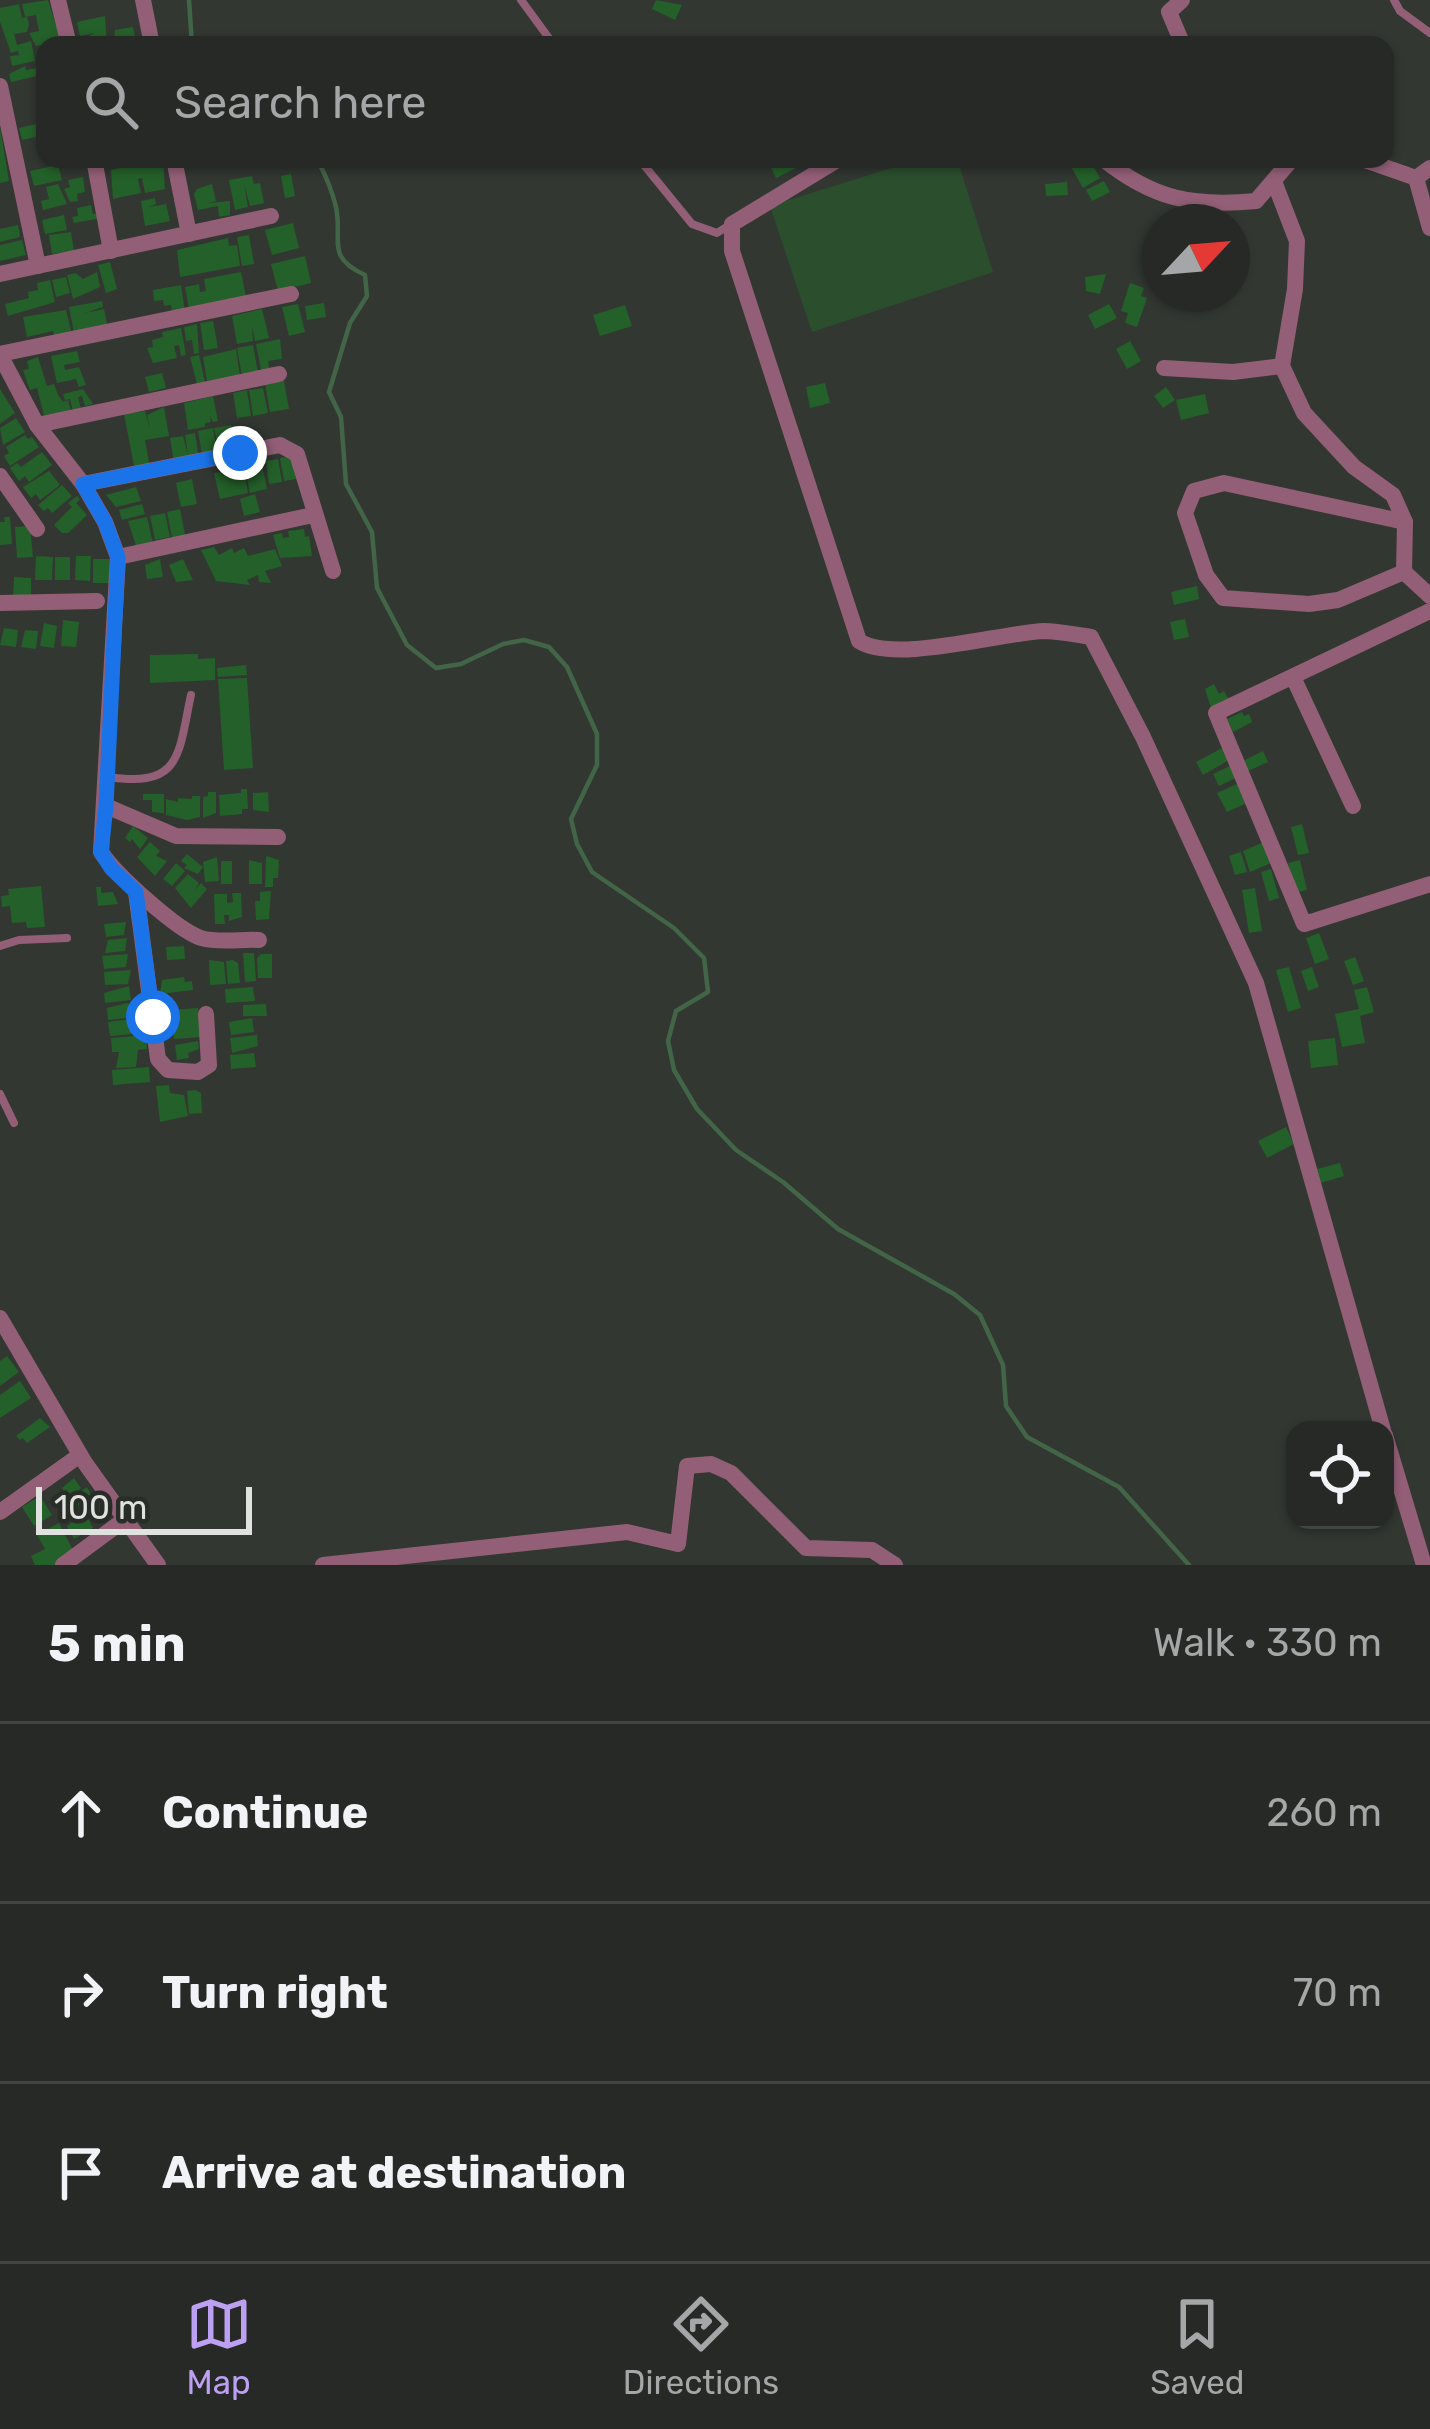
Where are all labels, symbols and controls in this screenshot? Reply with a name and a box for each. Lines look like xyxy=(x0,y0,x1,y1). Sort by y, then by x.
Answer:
search box xyxy=(36,36,1394,168)
icon: search xyxy=(78,69,144,135)
text: Search here xyxy=(174,76,426,129)
north arrow xyxy=(1142,204,1250,312)
route end xyxy=(213,426,267,480)
route start xyxy=(126,990,180,1044)
map controls xyxy=(1286,1421,1394,1529)
button: locate xyxy=(1286,1421,1394,1529)
scale bar xyxy=(36,1481,252,1534)
text: 100 m xyxy=(54,1488,147,1527)
text: 5 min xyxy=(48,1613,186,1674)
text: Walk · 330 m xyxy=(1153,1620,1382,1666)
icon: ahead xyxy=(48,1780,114,1846)
text: Continue xyxy=(162,1786,368,1839)
text: 260 m xyxy=(1267,1790,1382,1836)
icon: right xyxy=(48,1960,114,2026)
text: Turn right xyxy=(162,1966,388,2019)
text: 70 m xyxy=(1293,1970,1382,2016)
icon: arrive xyxy=(48,2140,114,2206)
text: Arrive at destination xyxy=(162,2146,627,2199)
tab: Map xyxy=(186,2291,252,2402)
tab: Directions xyxy=(623,2291,779,2402)
tab: Saved xyxy=(1150,2291,1244,2402)

